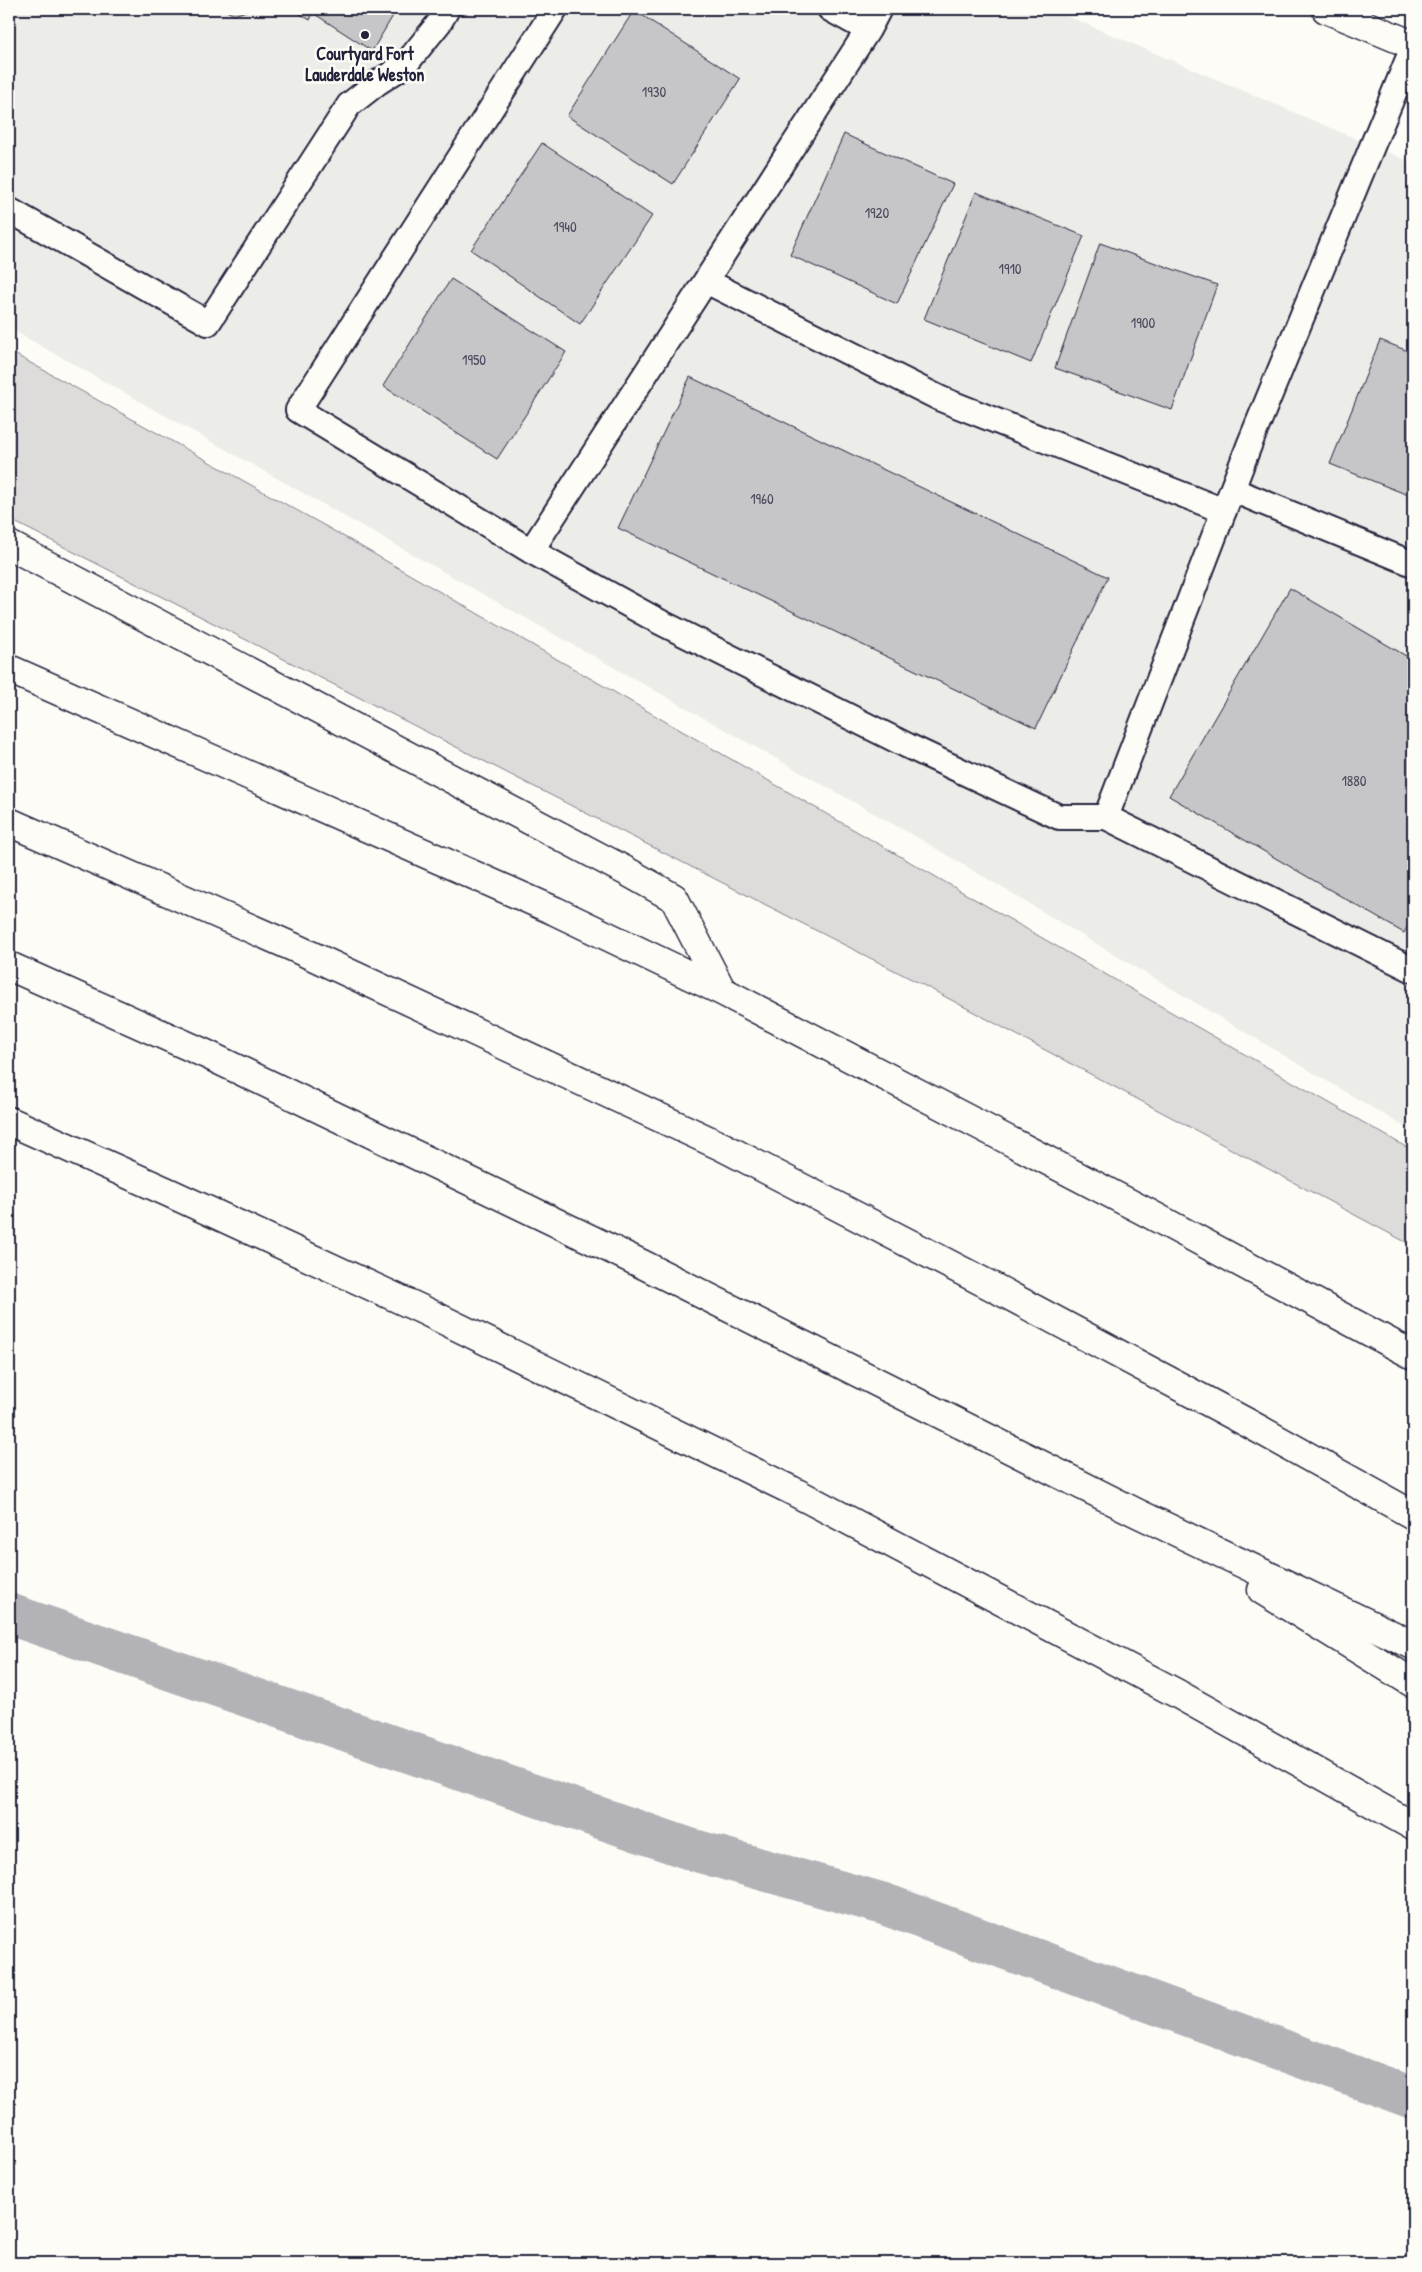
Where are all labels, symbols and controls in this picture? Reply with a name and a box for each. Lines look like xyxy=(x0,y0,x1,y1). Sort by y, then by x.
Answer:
marker: Courtyard Fort Lauderdale Weston xyxy=(359,29,371,41)
place label: Courtyard Fort Lauderdale Weston xyxy=(306,41,425,87)
house number: 1930 xyxy=(642,81,666,102)
house number: 1920 xyxy=(865,202,890,223)
house number: 1940 xyxy=(553,216,577,237)
house number: 1910 xyxy=(998,258,1022,279)
house number: 1900 xyxy=(1131,312,1155,333)
house number: 1950 xyxy=(462,349,486,370)
house number: 1960 xyxy=(750,488,774,509)
house number: 1880 xyxy=(1341,770,1367,791)

